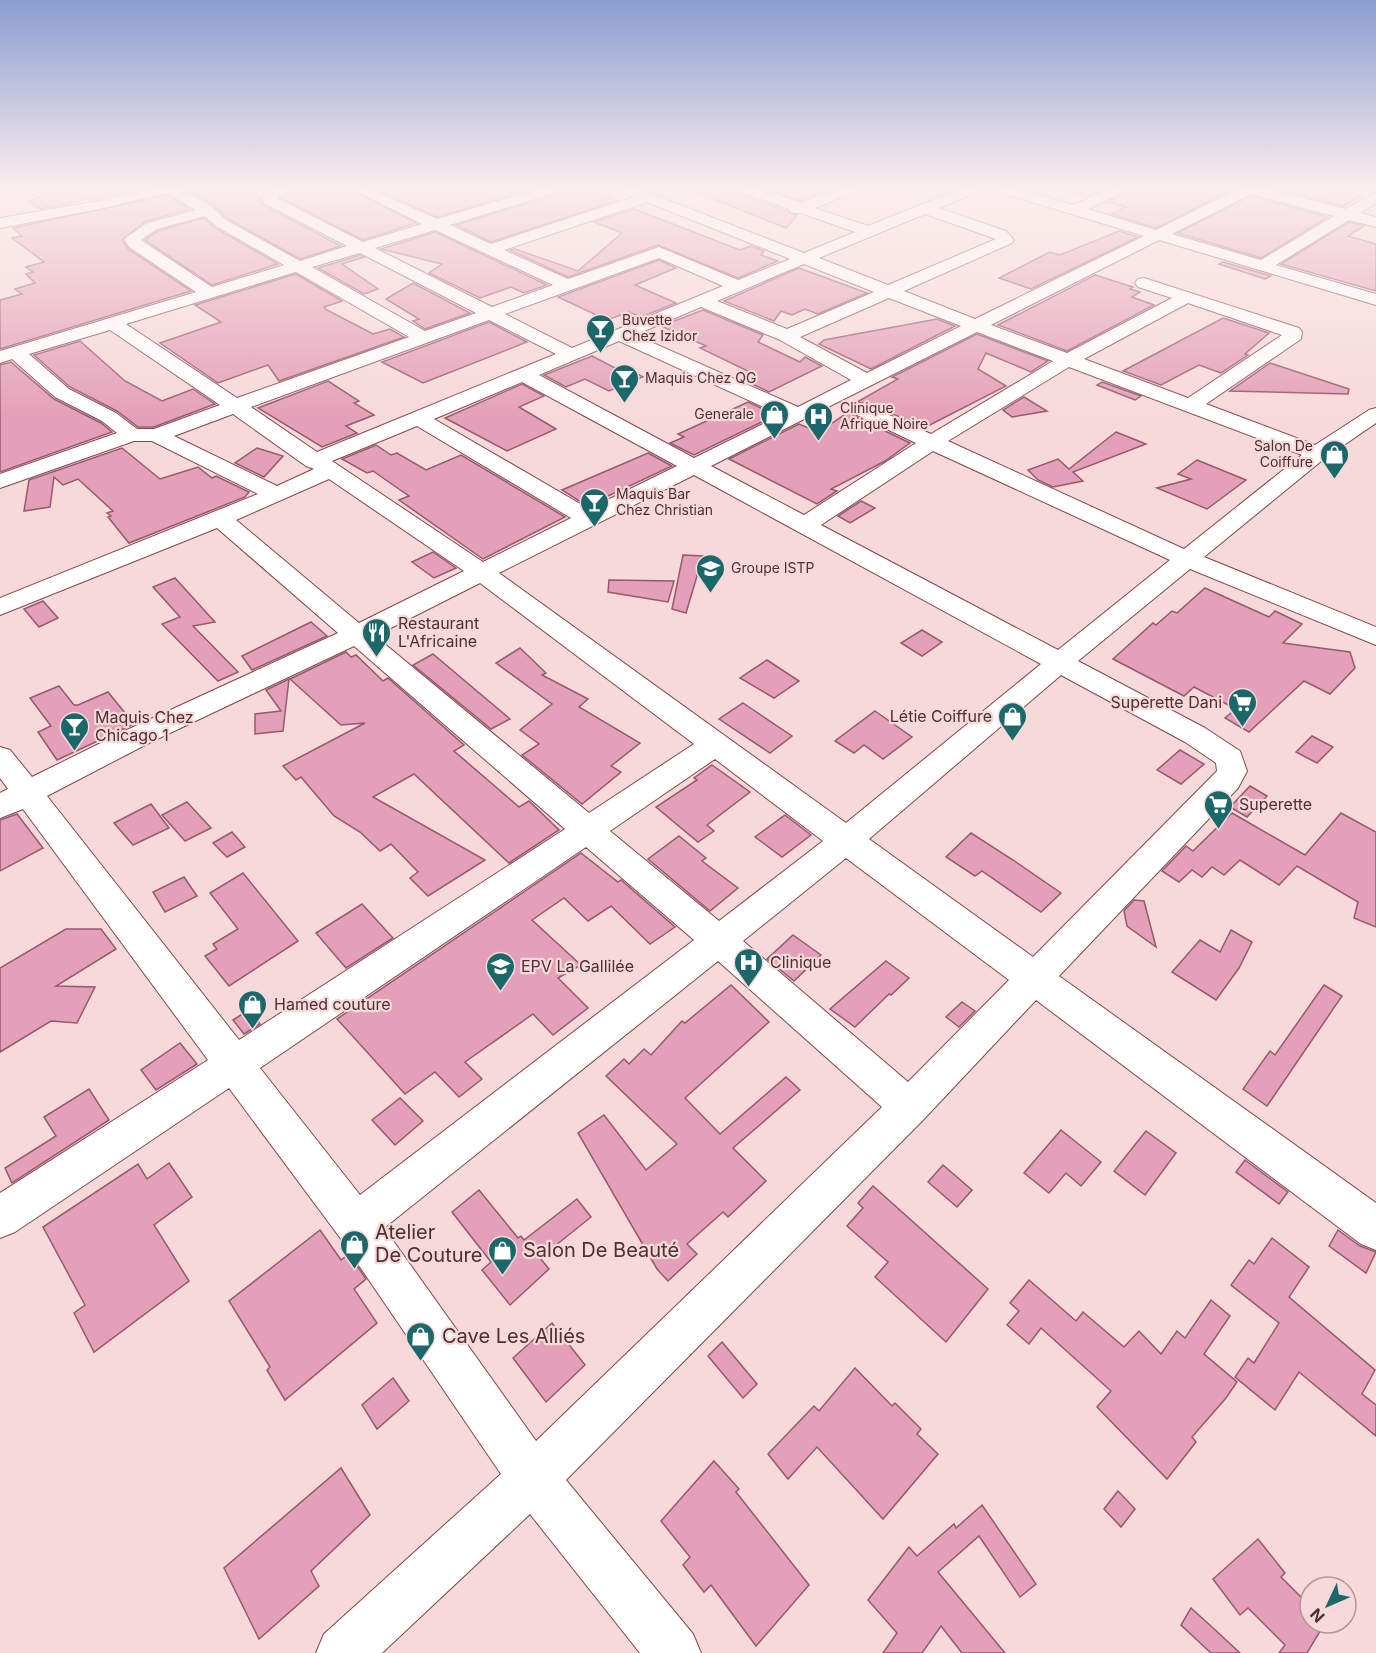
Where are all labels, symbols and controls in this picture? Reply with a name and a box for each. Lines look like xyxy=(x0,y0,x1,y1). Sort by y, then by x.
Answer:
place label: Buvette Chez Izidor xyxy=(622,311,697,344)
bar icon: Buvette Chez Izidor xyxy=(585,312,617,354)
bar icon: Maquis Chez QG xyxy=(608,362,640,404)
place label: Maquis Chez QG xyxy=(645,369,756,386)
shop icon: Generale xyxy=(759,398,791,440)
place label: Clinique Afrique Noire xyxy=(840,399,928,432)
hospital icon: Clinique Afrique Noire xyxy=(803,400,835,442)
place label: Generale xyxy=(694,405,754,422)
place label: Salon De Coiffure xyxy=(1254,437,1313,470)
shop icon: Salon De Coiffure xyxy=(1318,438,1350,480)
place label: Maquis Bar Chez Christian xyxy=(616,485,713,518)
bar icon: Maquis Bar Chez Christian xyxy=(579,486,611,528)
school or university icon: Groupe ISTP xyxy=(694,552,726,594)
place label: Groupe ISTP xyxy=(731,559,815,576)
place label: Restaurant L'Africaine xyxy=(398,613,479,651)
restaurant icon: Restaurant L'Africaine xyxy=(361,616,393,658)
supermarket icon: Superette Dani xyxy=(1227,686,1259,728)
place label: Superette Dani xyxy=(1110,692,1222,712)
shop icon: Létie Coiffure xyxy=(997,700,1029,742)
place label: Létie Coiffure xyxy=(890,706,992,726)
place label: Maquis Chez Chicago 1 xyxy=(95,707,194,745)
bar icon: Maquis Chez Chicago 1 xyxy=(58,710,90,752)
supermarket icon: Superette xyxy=(1202,788,1234,830)
place label: Superette xyxy=(1239,794,1312,814)
hospital icon: Clinique xyxy=(733,946,765,988)
school or university icon: EPV La Gallilée xyxy=(484,950,516,992)
place label: Clinique xyxy=(770,952,831,972)
place label: EPV La Gallilée xyxy=(521,956,634,976)
shop icon: Hamed couture xyxy=(237,988,269,1030)
place label: Hamed couture xyxy=(274,994,391,1014)
place label: Atelier De Couture xyxy=(375,1220,482,1267)
shop icon: Atelier De Couture xyxy=(338,1228,370,1270)
shop icon: Salon De Beauté xyxy=(486,1234,518,1276)
place label: Salon De Beauté xyxy=(523,1238,679,1262)
shop icon: Cave Les Alliés xyxy=(405,1320,437,1362)
place label: Cave Les Alliés xyxy=(442,1324,585,1348)
north arrow xyxy=(1298,1575,1358,1635)
text: N xyxy=(1306,1604,1329,1627)

